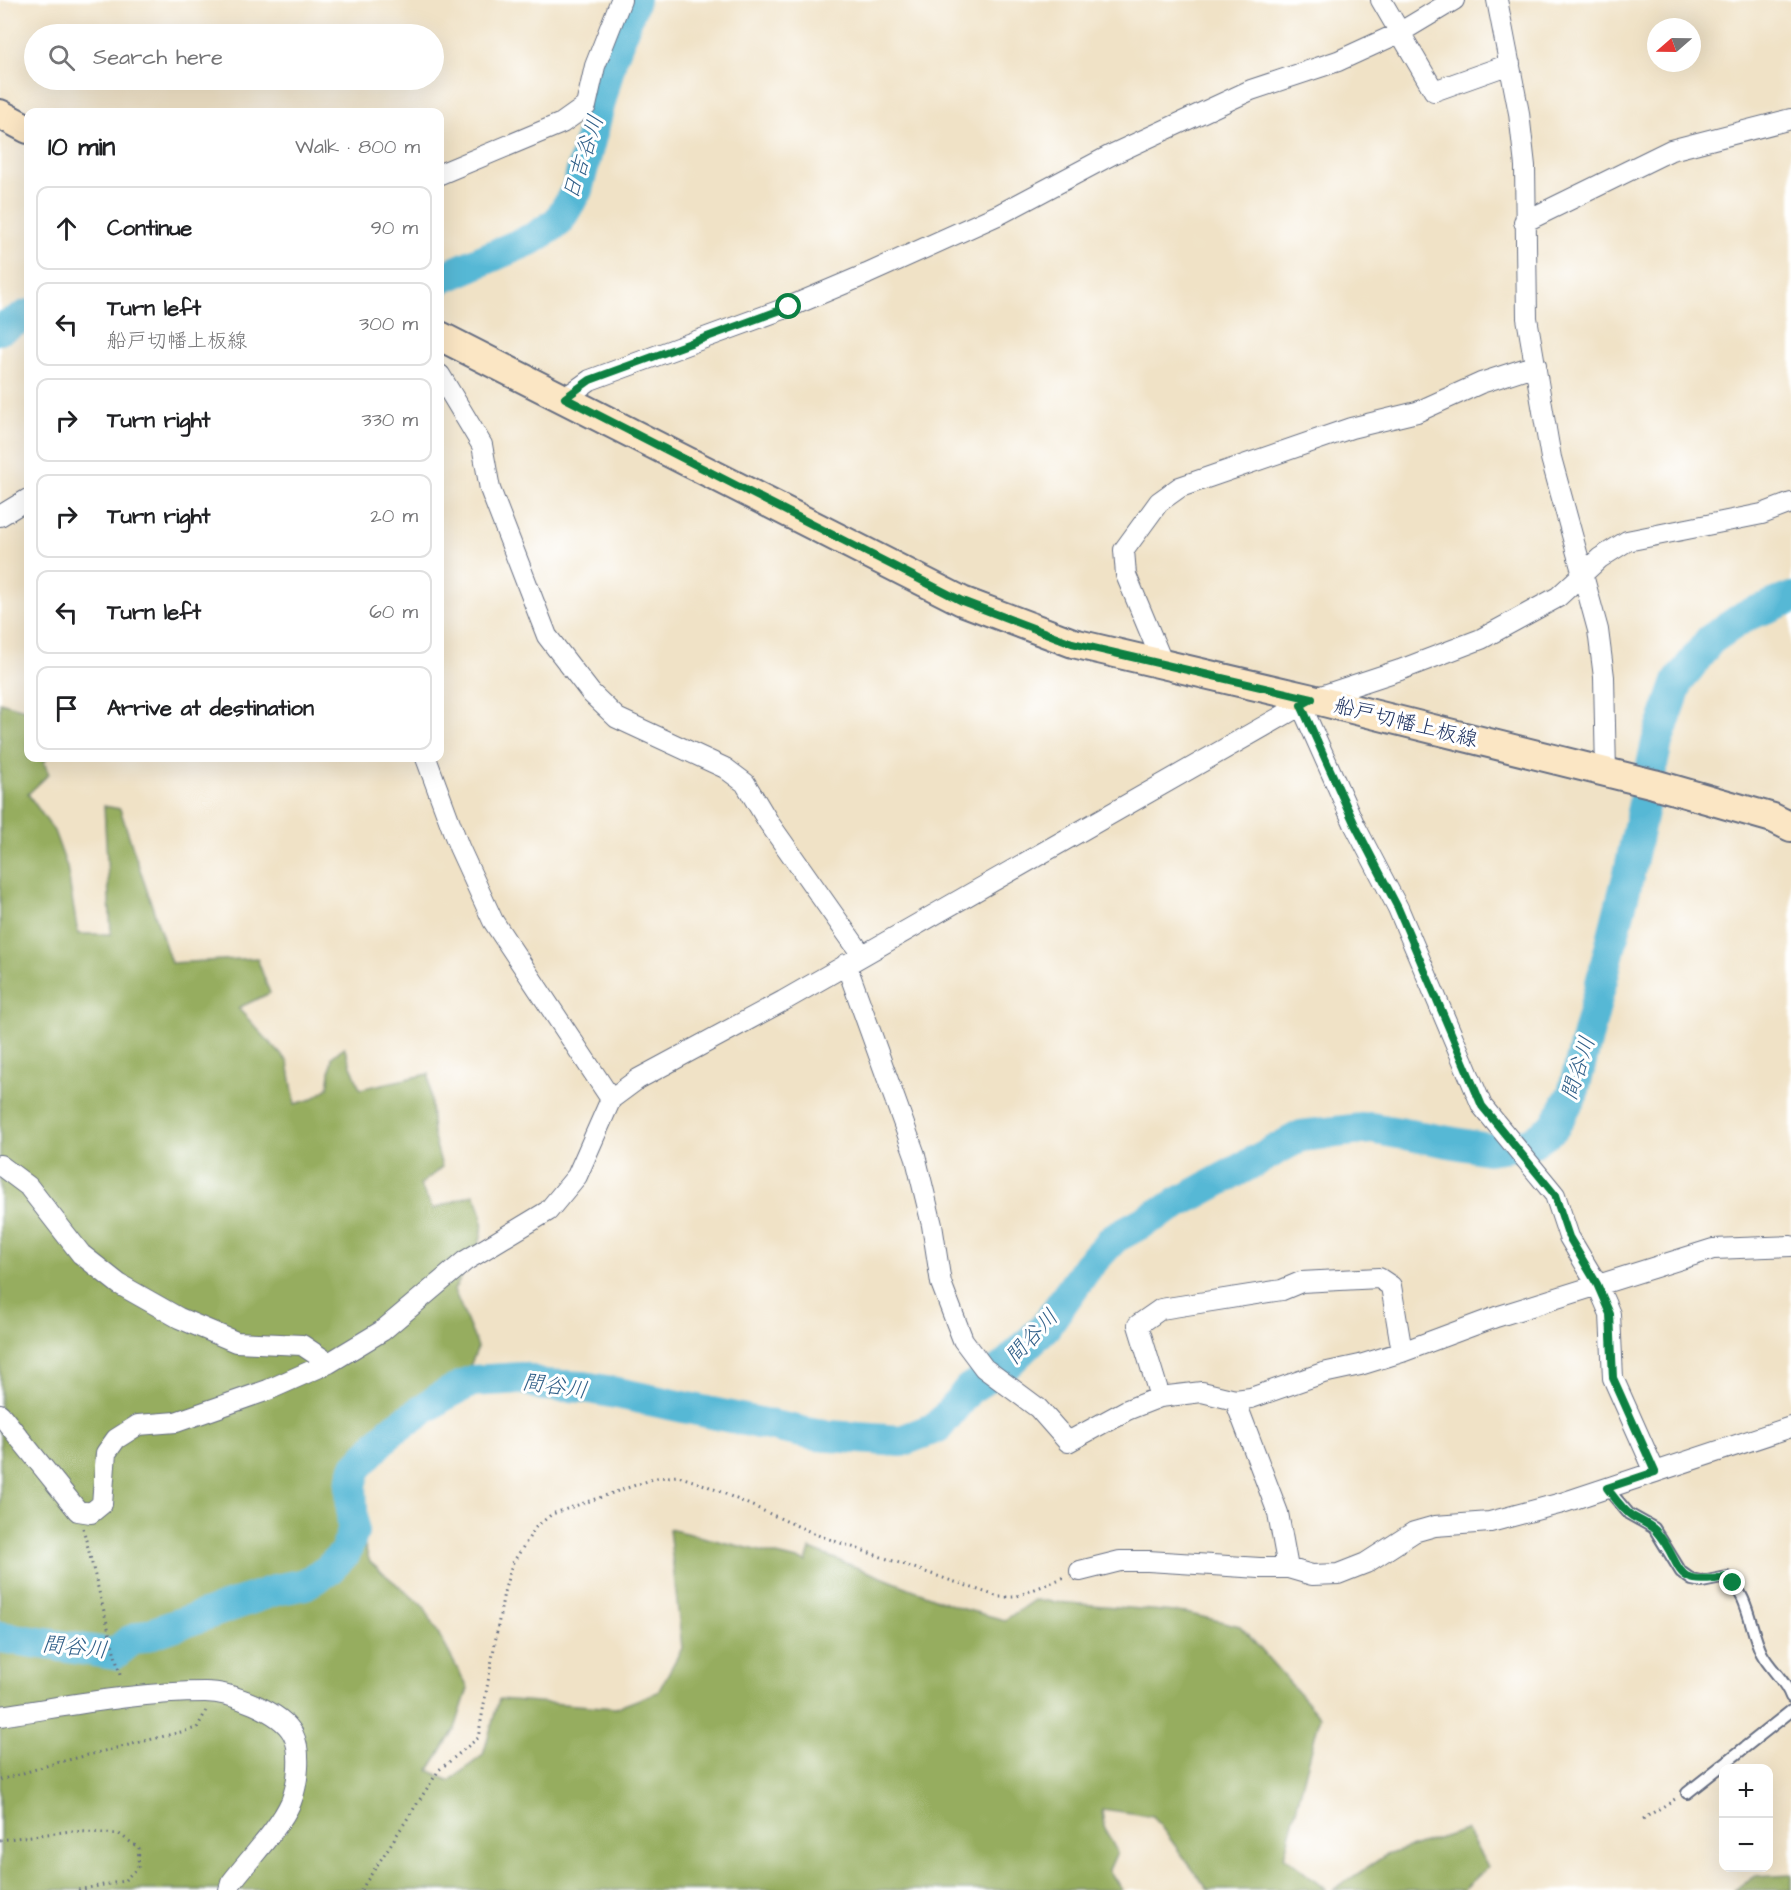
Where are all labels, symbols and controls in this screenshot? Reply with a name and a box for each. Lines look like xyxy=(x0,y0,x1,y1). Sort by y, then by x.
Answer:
north arrow xyxy=(1647,18,1701,72)
search box xyxy=(24,24,444,90)
icon: search xyxy=(45,41,78,74)
text: Search here xyxy=(93,42,223,73)
water label: 日吉谷川 xyxy=(555,111,612,204)
text: 10 min xyxy=(48,129,115,165)
text: Walk · 800 m xyxy=(295,133,420,161)
icon: ahead xyxy=(50,212,83,245)
text: Continue xyxy=(107,213,192,244)
text: 90 m xyxy=(370,214,418,242)
text: Turn left xyxy=(107,293,201,324)
route start xyxy=(775,293,801,319)
icon: left xyxy=(50,308,83,341)
text: 300 m xyxy=(359,310,418,338)
text: 船戸切幡上板線 xyxy=(107,327,247,355)
icon: right xyxy=(50,404,83,437)
text: Turn right xyxy=(107,405,210,436)
text: 330 m xyxy=(361,406,418,434)
icon: right xyxy=(50,500,83,533)
text: Turn right xyxy=(107,501,210,532)
text: 20 m xyxy=(370,502,418,530)
icon: left xyxy=(50,596,83,629)
text: Turn left xyxy=(107,597,201,628)
text: 60 m xyxy=(369,598,418,626)
street label: 船戸切幡上板線 xyxy=(1331,691,1481,754)
icon: arrive xyxy=(50,692,83,725)
text: Arrive at destination xyxy=(107,693,314,724)
water label: 間谷川 xyxy=(1553,1032,1603,1105)
water label: 間谷川 xyxy=(998,1302,1066,1372)
water label: 間谷川 xyxy=(520,1367,590,1406)
route end xyxy=(1719,1569,1745,1595)
water label: 間谷川 xyxy=(40,1629,109,1666)
map controls xyxy=(1719,1764,1773,1872)
button: + xyxy=(1719,1764,1773,1818)
button: − xyxy=(1719,1818,1773,1872)

